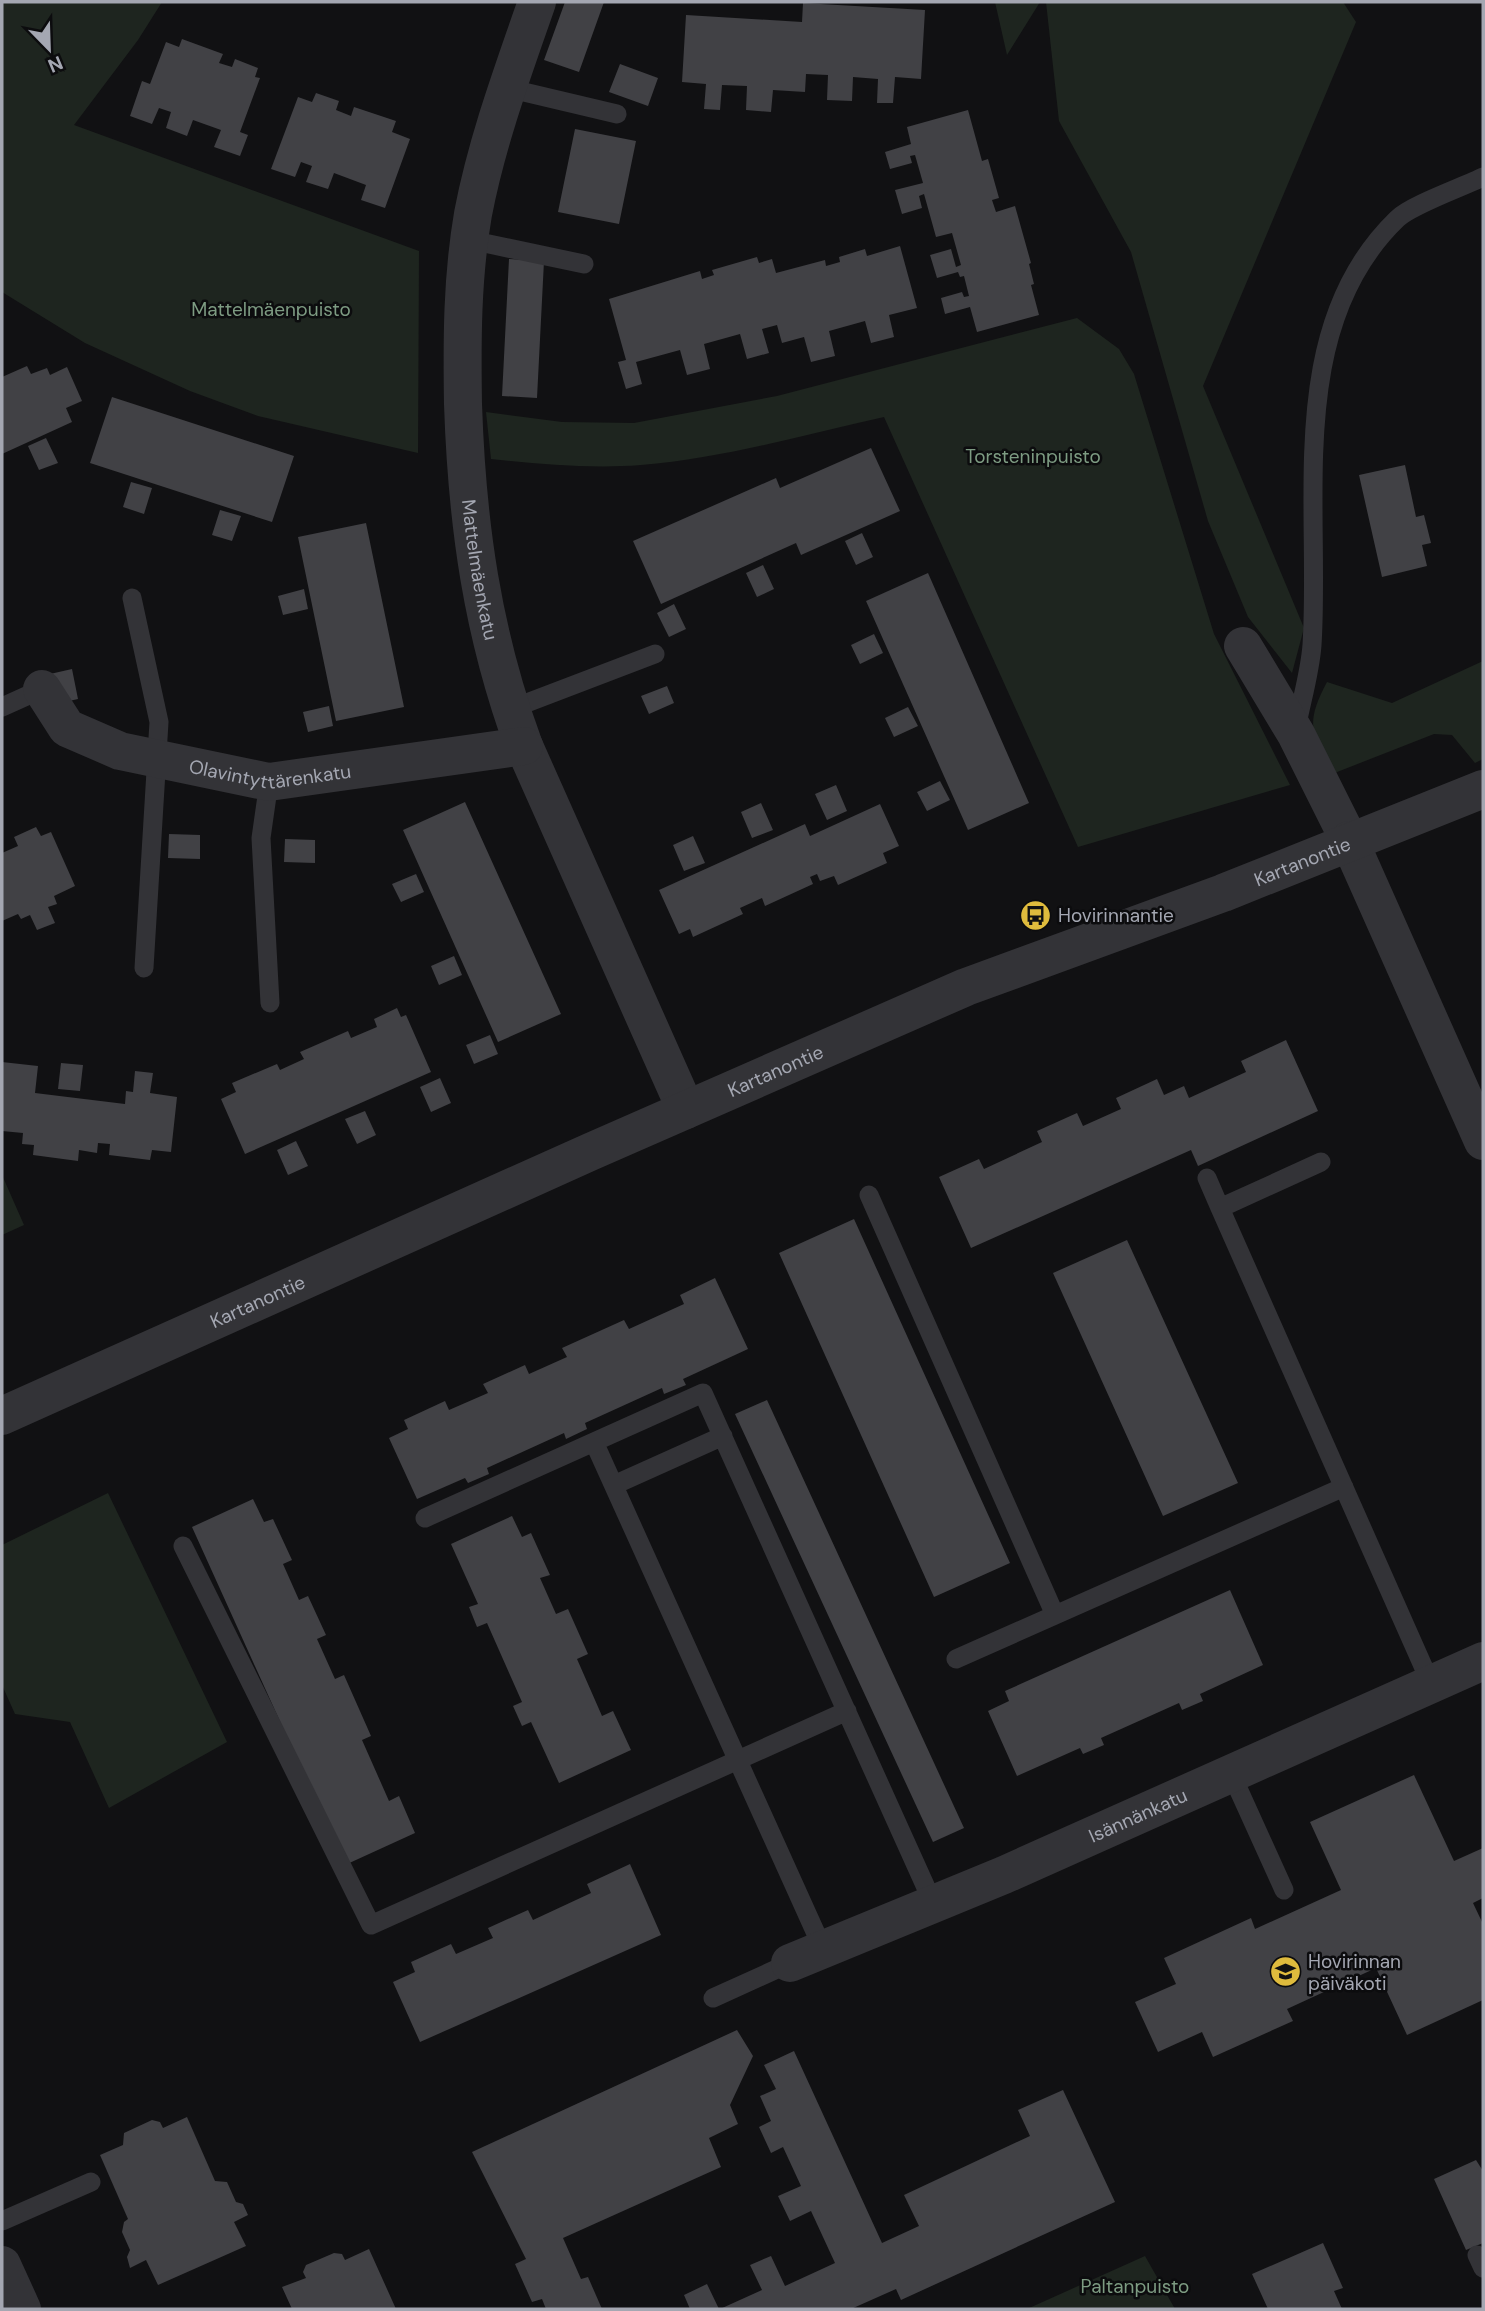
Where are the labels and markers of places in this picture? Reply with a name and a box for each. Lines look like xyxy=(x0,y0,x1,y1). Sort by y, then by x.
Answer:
bus stop icon: Hovirinnantie xyxy=(1018,898,1052,932)
place label: Hovirinnantie xyxy=(1058,903,1174,928)
place label: Hovirinnan päiväkoti xyxy=(1308,1949,1401,1996)
school or university icon: Hovirinnan päiväkoti xyxy=(1268,1955,1302,1989)

